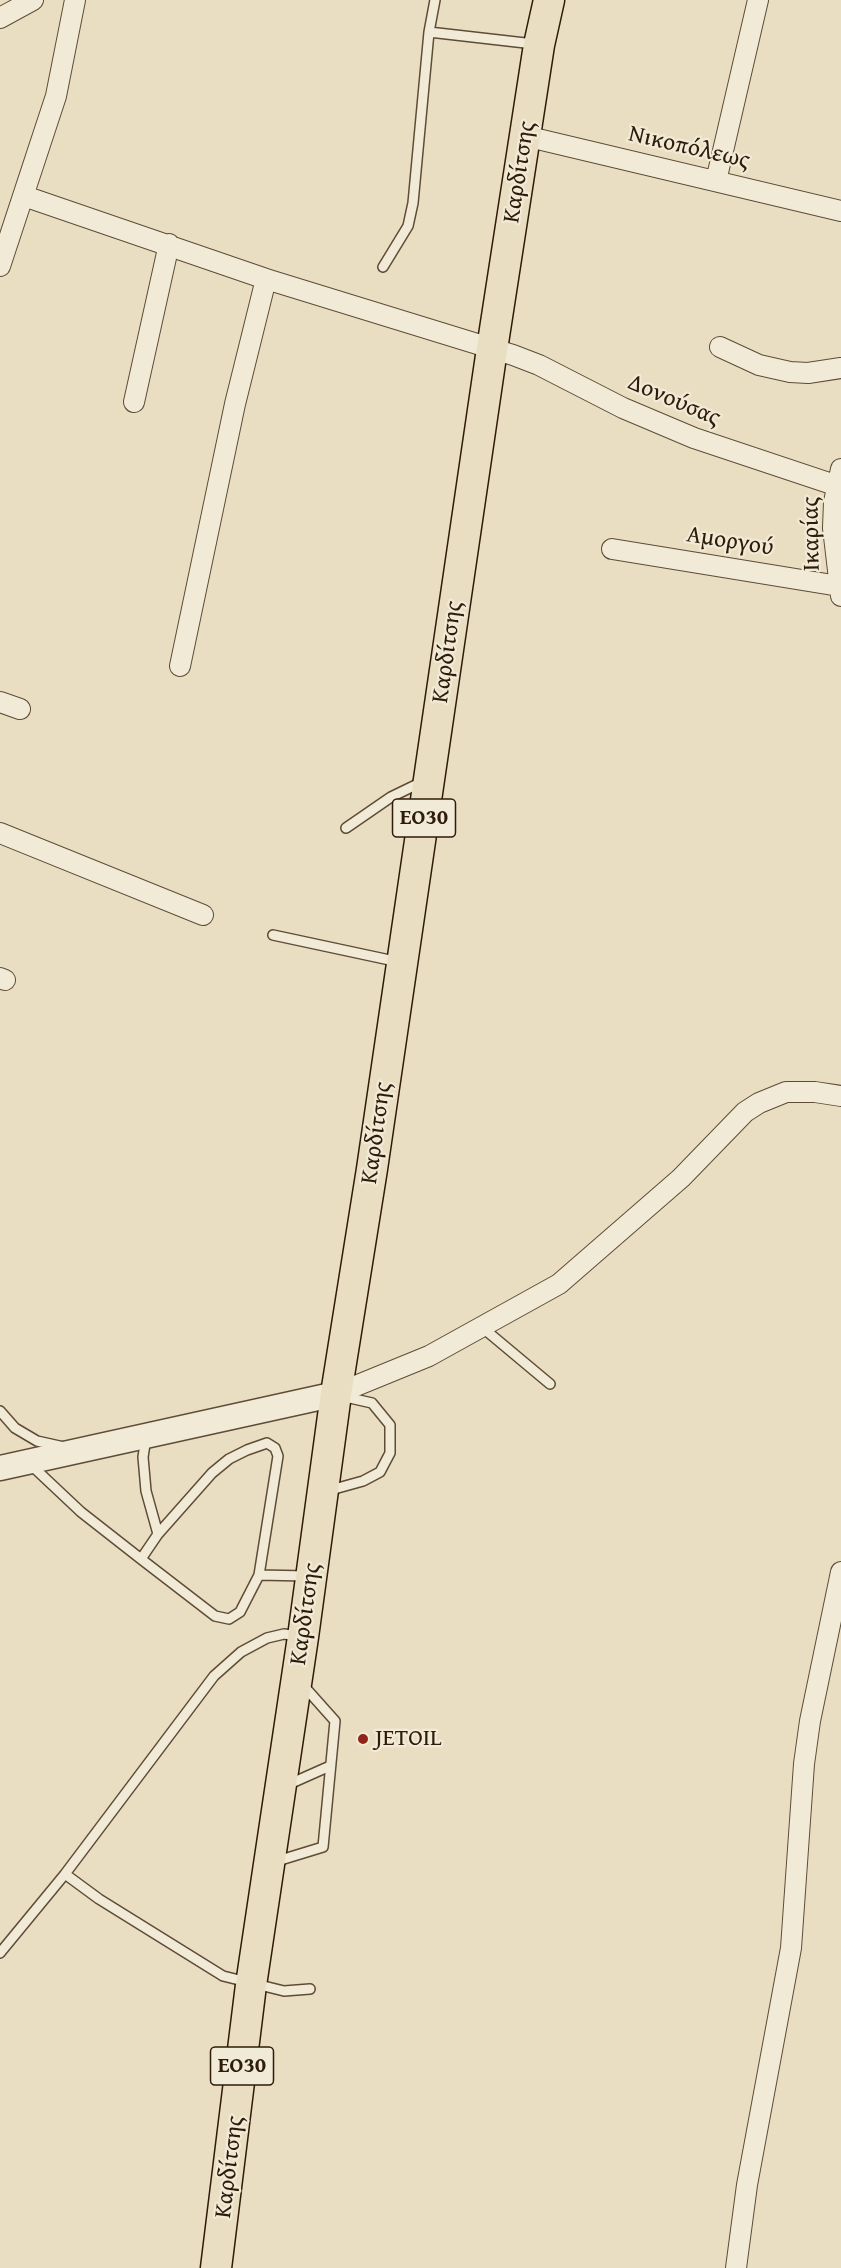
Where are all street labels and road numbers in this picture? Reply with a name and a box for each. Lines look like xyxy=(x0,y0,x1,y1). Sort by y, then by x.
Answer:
street label: Καρδίτσης xyxy=(498,119,542,225)
street label: Νικοπόλεως xyxy=(626,120,752,176)
street label: Δονούσας xyxy=(624,369,724,433)
street label: Ικαρίας xyxy=(797,496,827,572)
street label: Αμοργού xyxy=(684,521,776,563)
street label: Καρδίτσης xyxy=(427,599,469,705)
road number: ΕΟ30 xyxy=(392,799,456,837)
street label: Καρδίτσης xyxy=(356,1080,398,1186)
street label: Καρδίτσης xyxy=(285,1561,327,1667)
road number: ΕΟ30 xyxy=(210,2047,274,2085)
street label: Καρδίτσης xyxy=(209,2114,251,2220)

